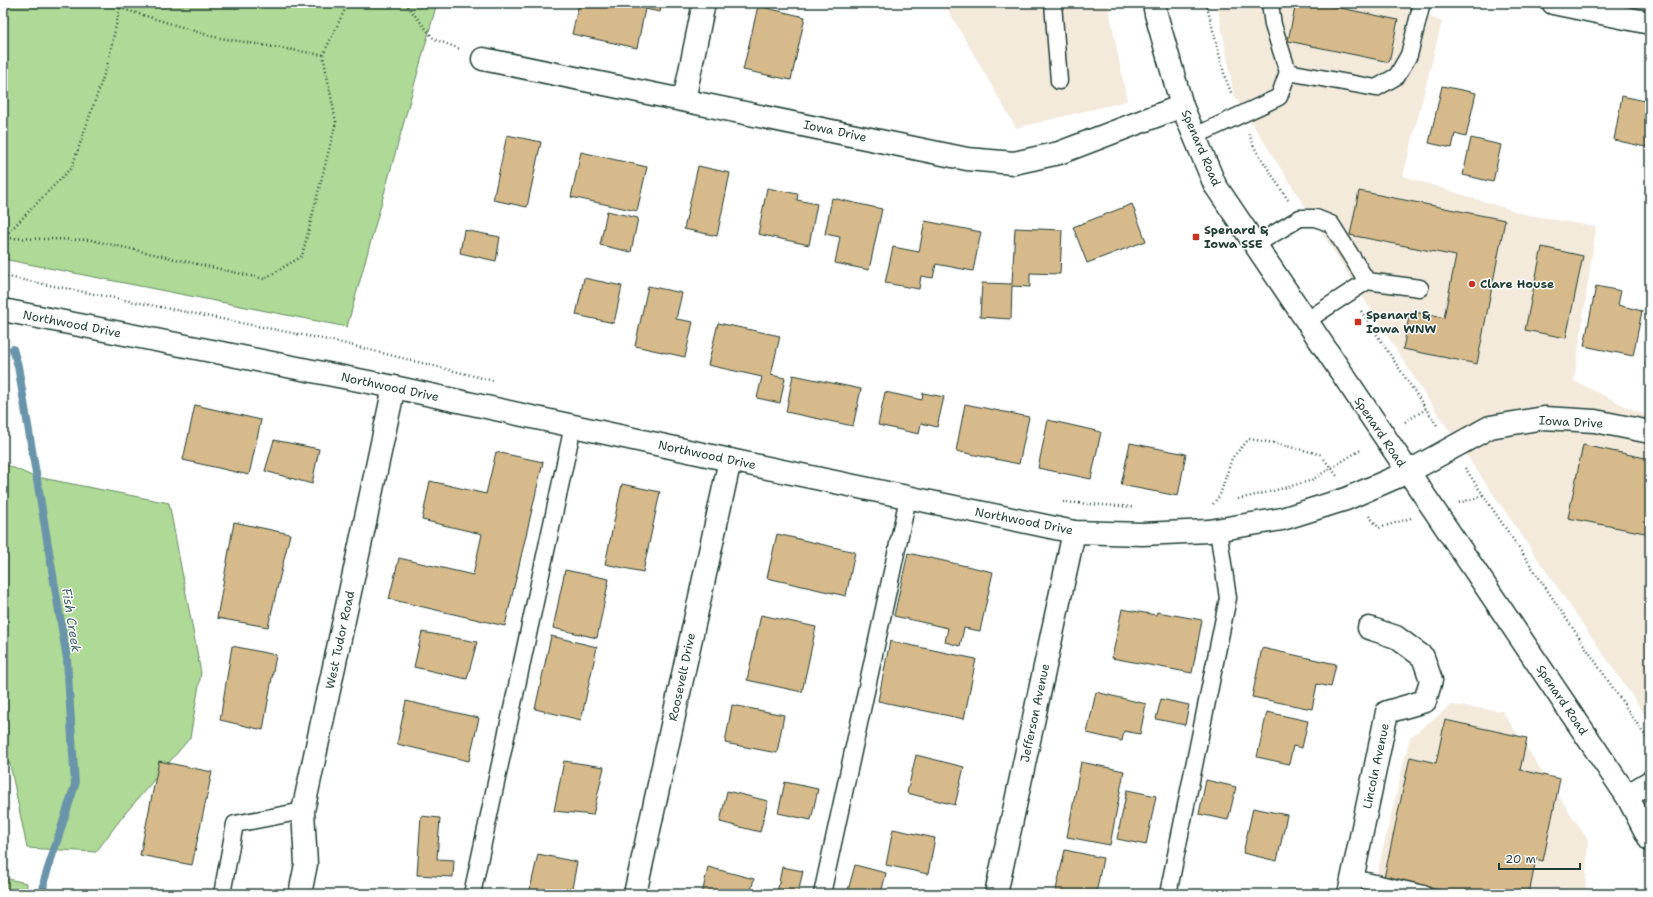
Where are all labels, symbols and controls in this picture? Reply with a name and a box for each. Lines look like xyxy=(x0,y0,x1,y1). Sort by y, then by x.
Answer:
street label: Spenard Road xyxy=(1178,107,1224,189)
street label: Iowa Drive xyxy=(802,116,868,146)
place label: Spenard & Iowa SSE xyxy=(1204,222,1269,252)
marker: Spenard & Iowa SSE xyxy=(1191,232,1201,242)
place label: Clare House xyxy=(1480,276,1554,292)
marker: Clare House xyxy=(1467,279,1477,289)
street label: Northwood Drive xyxy=(22,307,123,341)
place label: Spenard & Iowa WNW xyxy=(1366,307,1437,337)
marker: Spenard & Iowa WNW xyxy=(1353,317,1363,327)
street label: Northwood Drive xyxy=(340,369,441,405)
street label: Spenard Road xyxy=(1351,394,1410,471)
street label: Iowa Drive xyxy=(1538,412,1604,432)
street label: Northwood Drive xyxy=(657,437,758,473)
street label: Northwood Drive xyxy=(974,504,1075,538)
water label: Fish Creek xyxy=(58,587,85,654)
street label: West Tudor Road xyxy=(322,589,358,691)
street label: Roosevelt Drive xyxy=(665,631,699,723)
street label: Jefferson Avenue xyxy=(1017,662,1053,764)
street label: Spenard Road xyxy=(1533,662,1592,739)
street label: Lincoln Avenue xyxy=(1359,722,1393,810)
scale bar xyxy=(1499,845,1580,871)
text: 20 m xyxy=(1505,851,1536,867)

